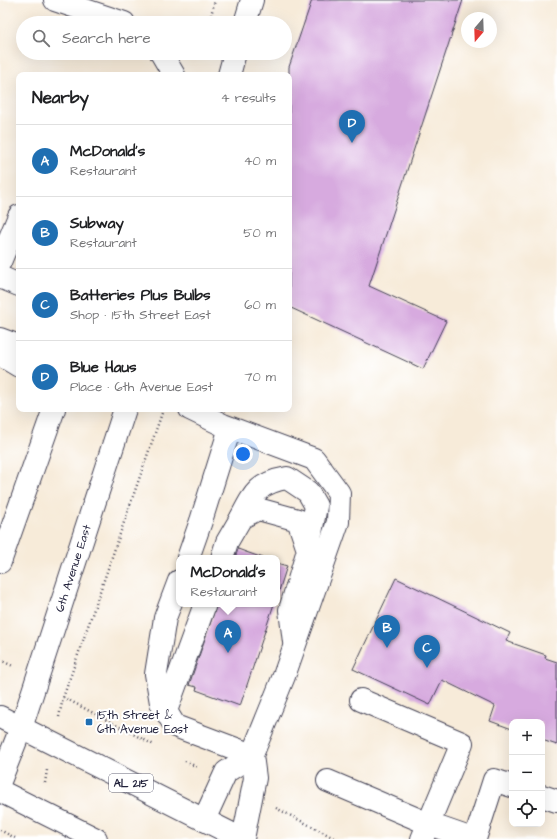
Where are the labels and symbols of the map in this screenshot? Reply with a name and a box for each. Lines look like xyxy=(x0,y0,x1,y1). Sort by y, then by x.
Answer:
north arrow xyxy=(461,12,497,48)
pin: D xyxy=(339,110,365,143)
your location xyxy=(233,444,253,464)
street label: 6th Avenue East xyxy=(51,522,96,614)
pin: B xyxy=(374,615,400,648)
pin: A xyxy=(215,620,241,653)
pin: C xyxy=(414,635,440,668)
place label: 15th Street & 6th Avenue East xyxy=(97,707,188,738)
marker: 15th Street & 6th Avenue East xyxy=(84,717,94,727)
road number: AL 215 xyxy=(109,774,153,792)

